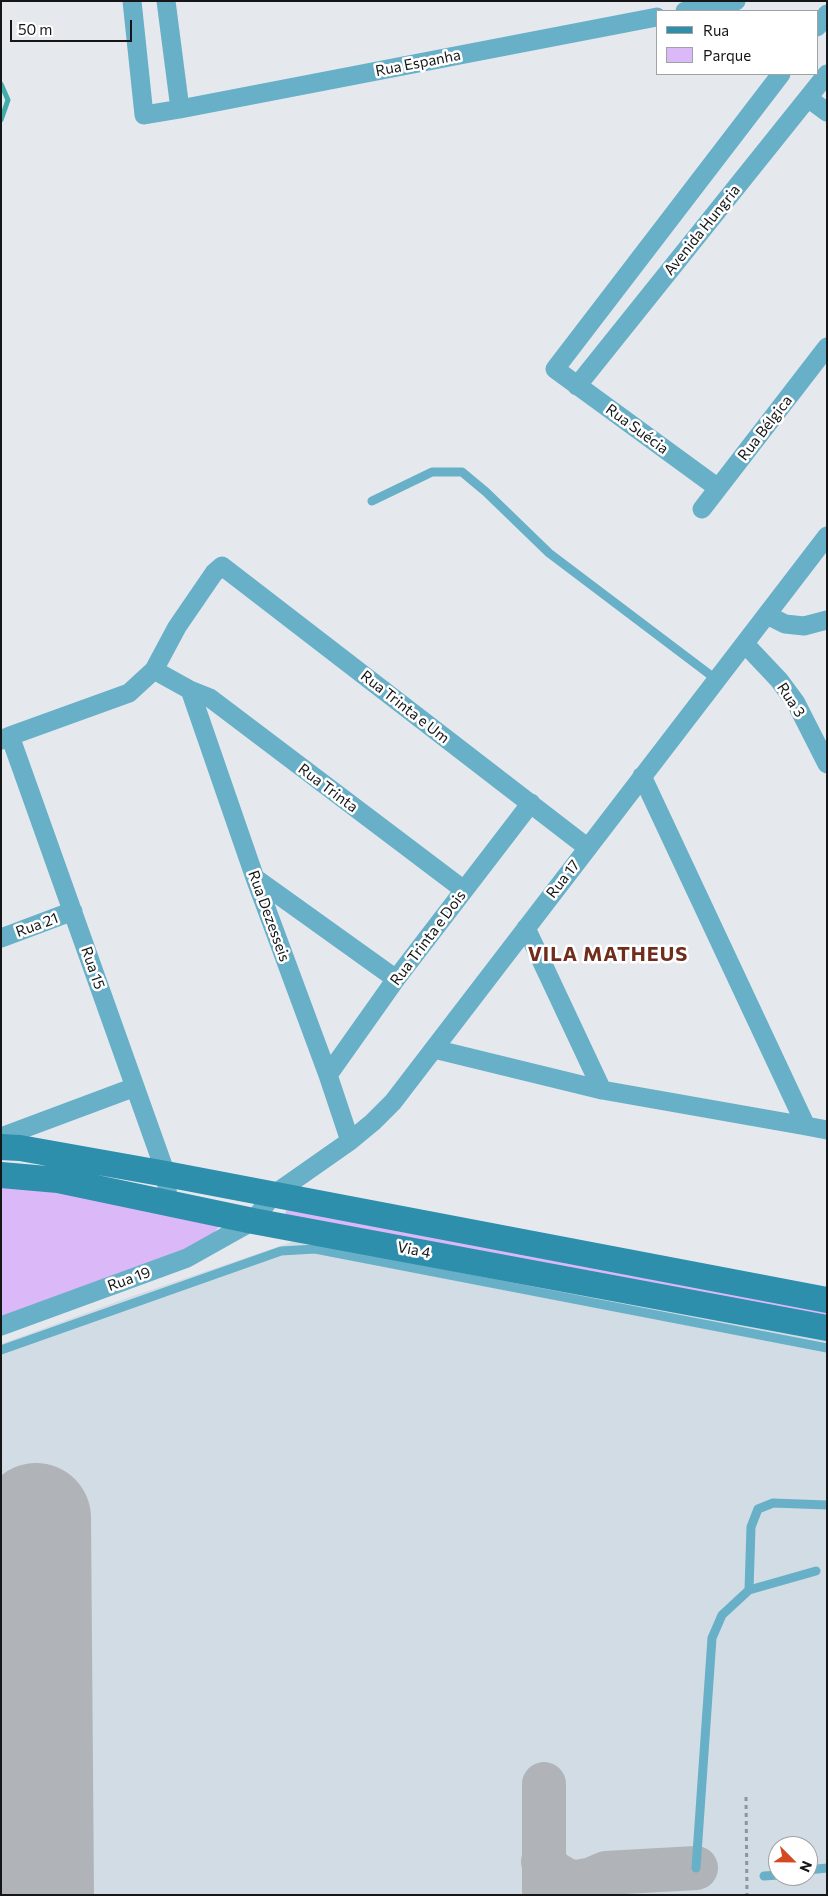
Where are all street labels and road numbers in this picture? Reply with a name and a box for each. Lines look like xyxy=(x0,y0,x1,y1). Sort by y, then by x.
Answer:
street label: Rua Espanha xyxy=(374,46,462,80)
street label: Avenida Hungria xyxy=(660,181,744,279)
street label: Rua Bélgica xyxy=(734,392,796,464)
street label: Rua Suécia xyxy=(602,400,672,458)
street label: Rua Trinta e Um xyxy=(357,667,453,747)
street label: Rua 3 xyxy=(773,679,809,721)
street label: Rua Trinta xyxy=(295,760,361,816)
street label: Rua 17 xyxy=(543,856,583,902)
street label: Rua Dezesseis xyxy=(244,868,294,964)
street label: Rua Trinta e Dois xyxy=(386,887,470,989)
street label: Rua 21 xyxy=(13,909,61,941)
street label: Rua 15 xyxy=(77,944,109,992)
street label: Via 4 xyxy=(396,1238,432,1262)
street label: Rua 19 xyxy=(105,1263,153,1295)

